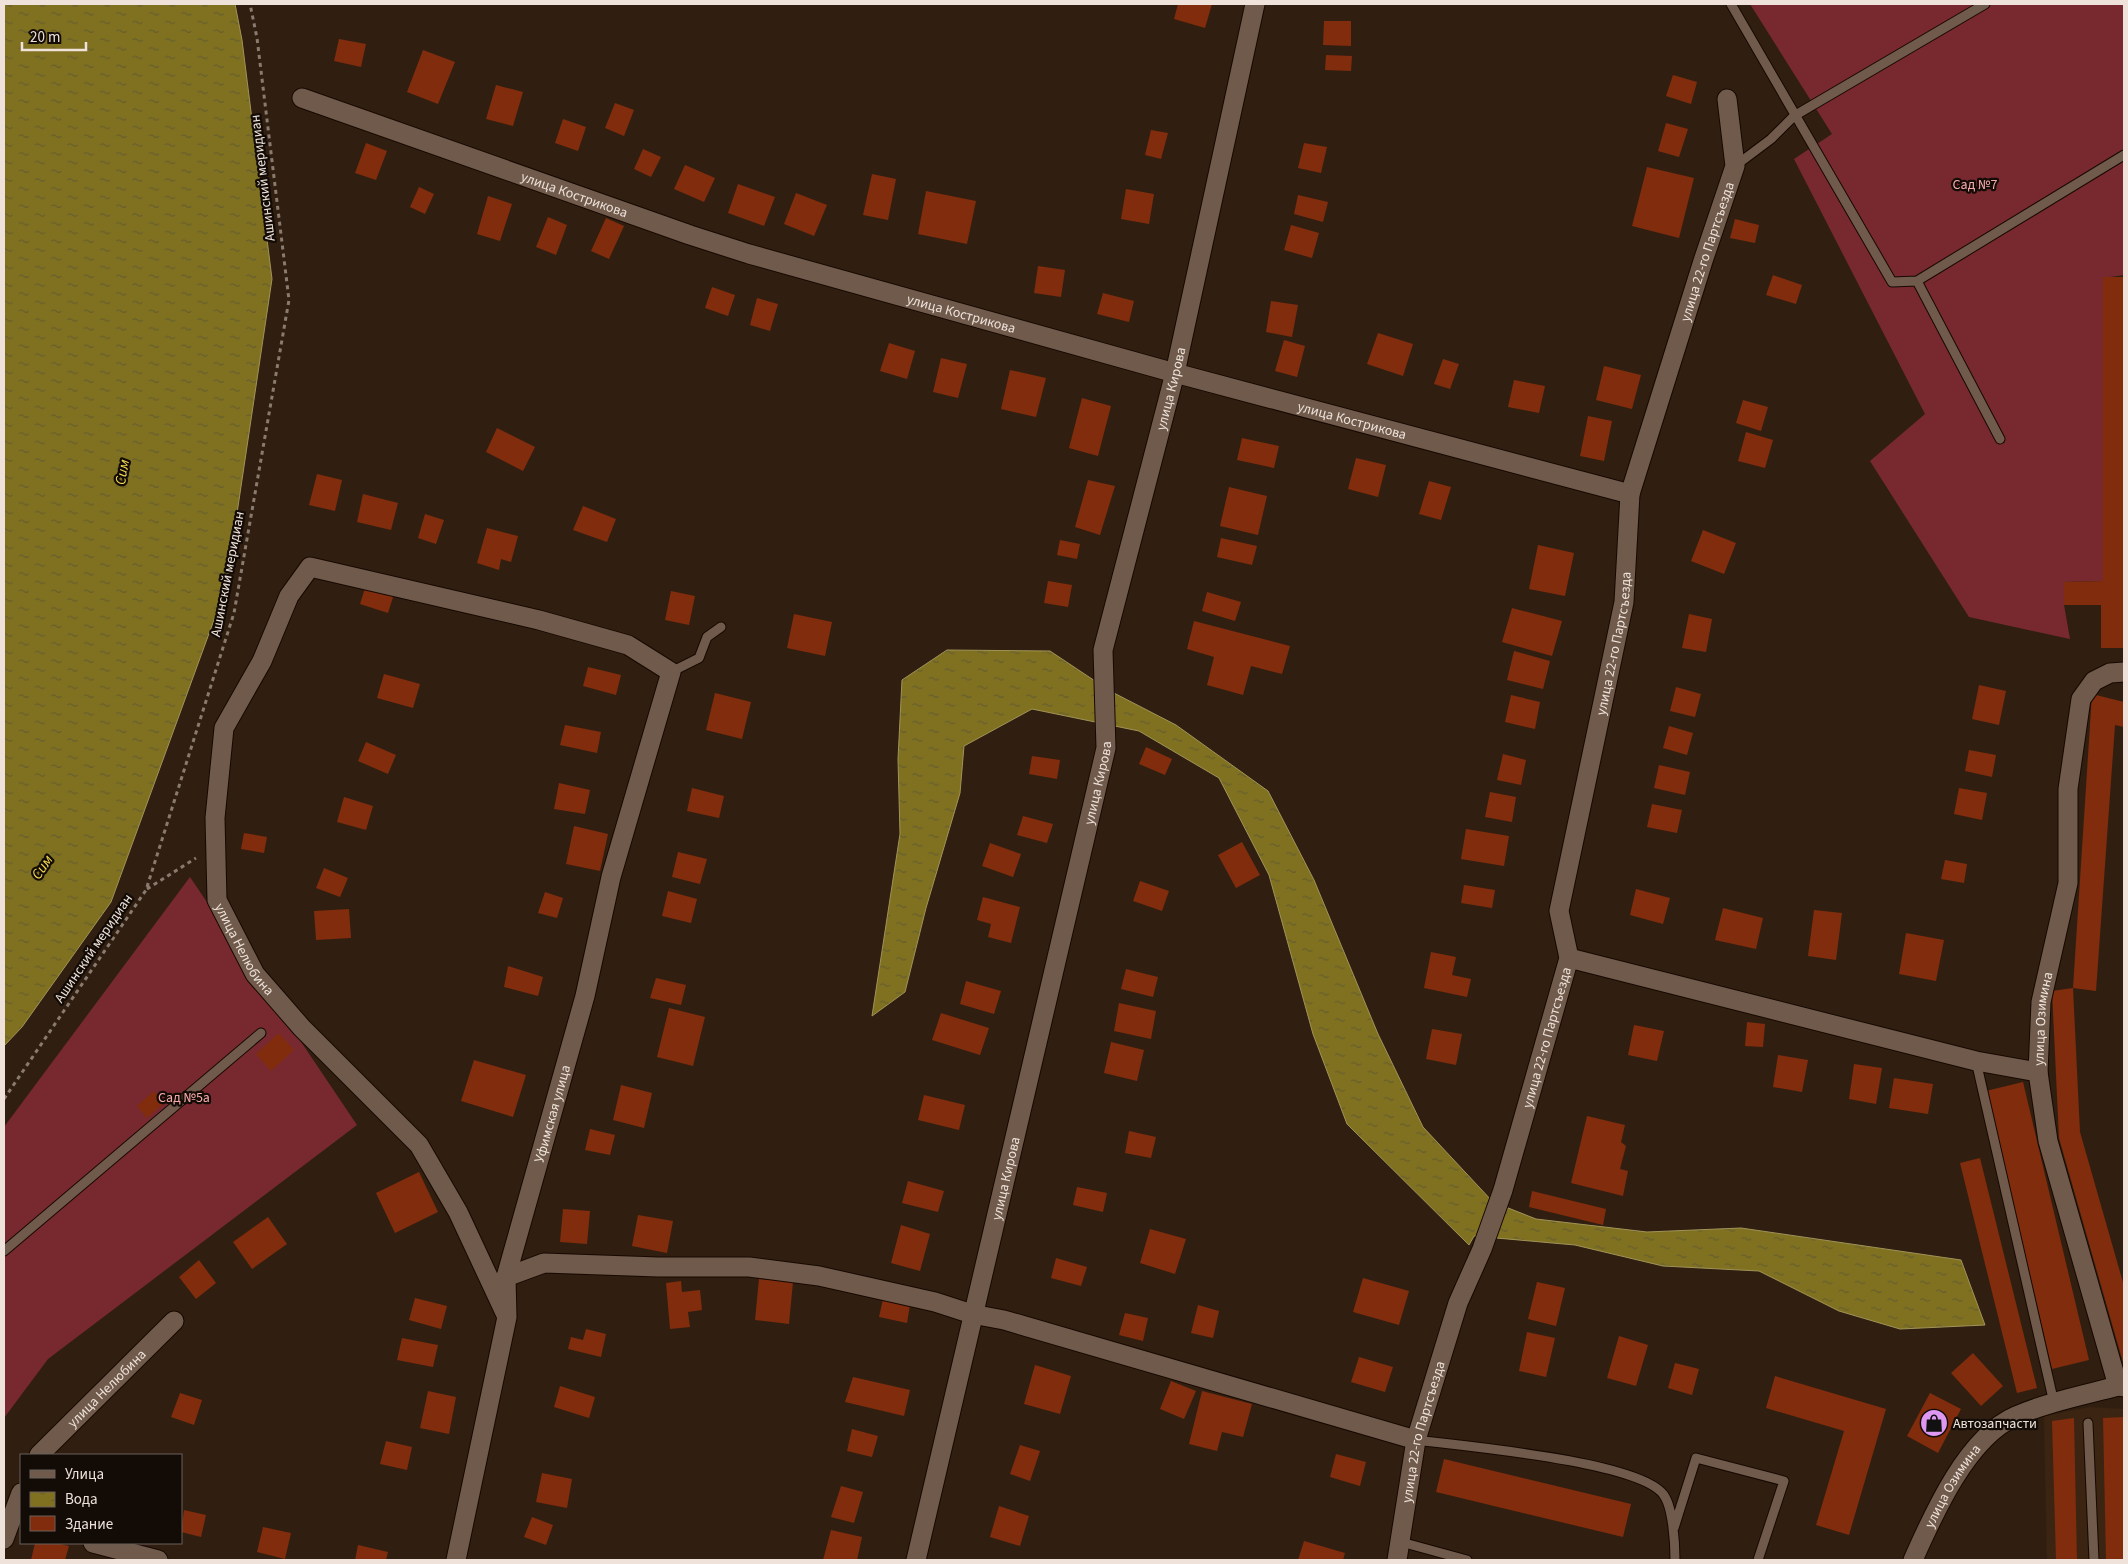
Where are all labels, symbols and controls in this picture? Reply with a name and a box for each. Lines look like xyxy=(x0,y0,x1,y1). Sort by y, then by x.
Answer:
scale bar xyxy=(22,20,86,52)
text: 20 m xyxy=(30,27,60,48)
street label: Ашинский меридиан xyxy=(245,113,281,242)
street label: улица Кострикова xyxy=(518,167,630,223)
park label: Сад №7 xyxy=(1953,175,1997,195)
street label: улица 22-го Партсъезда xyxy=(1676,179,1740,324)
street label: улица Кострикова xyxy=(904,290,1018,339)
street label: улица Кирова xyxy=(1152,345,1191,433)
street label: улица Кострикова xyxy=(1295,397,1409,445)
water label: Сим xyxy=(110,457,135,487)
street label: Ашинский меридиан xyxy=(206,510,250,639)
street label: улица 22-го Партсъезда xyxy=(1591,571,1637,717)
street label: улица Кирова xyxy=(1079,741,1117,827)
water label: Сим xyxy=(27,851,58,884)
street label: Ашинский меридиан xyxy=(50,890,138,1007)
street label: улица Нелюбина xyxy=(209,900,278,1000)
street label: улица 22-го Партсъезда xyxy=(1518,965,1577,1111)
street label: улица Озимина xyxy=(2029,970,2059,1066)
street label: Уфимская улица xyxy=(530,1063,576,1165)
park label: Сад №5а xyxy=(158,1088,210,1108)
street label: улица Кирова xyxy=(987,1135,1026,1222)
street label: улица Нелюбина xyxy=(63,1345,151,1432)
street label: улица 22-го Партсъезда xyxy=(1397,1359,1451,1504)
shop icon: Автозапчасти xyxy=(1919,1408,1949,1438)
place label: Автозапчасти xyxy=(1953,1414,2037,1434)
street label: улица Озимина xyxy=(1920,1440,1986,1531)
legend xyxy=(20,1454,182,1544)
text: Улица xyxy=(65,1464,104,1485)
text: Вода xyxy=(65,1489,98,1510)
text: Здание xyxy=(65,1514,113,1535)

